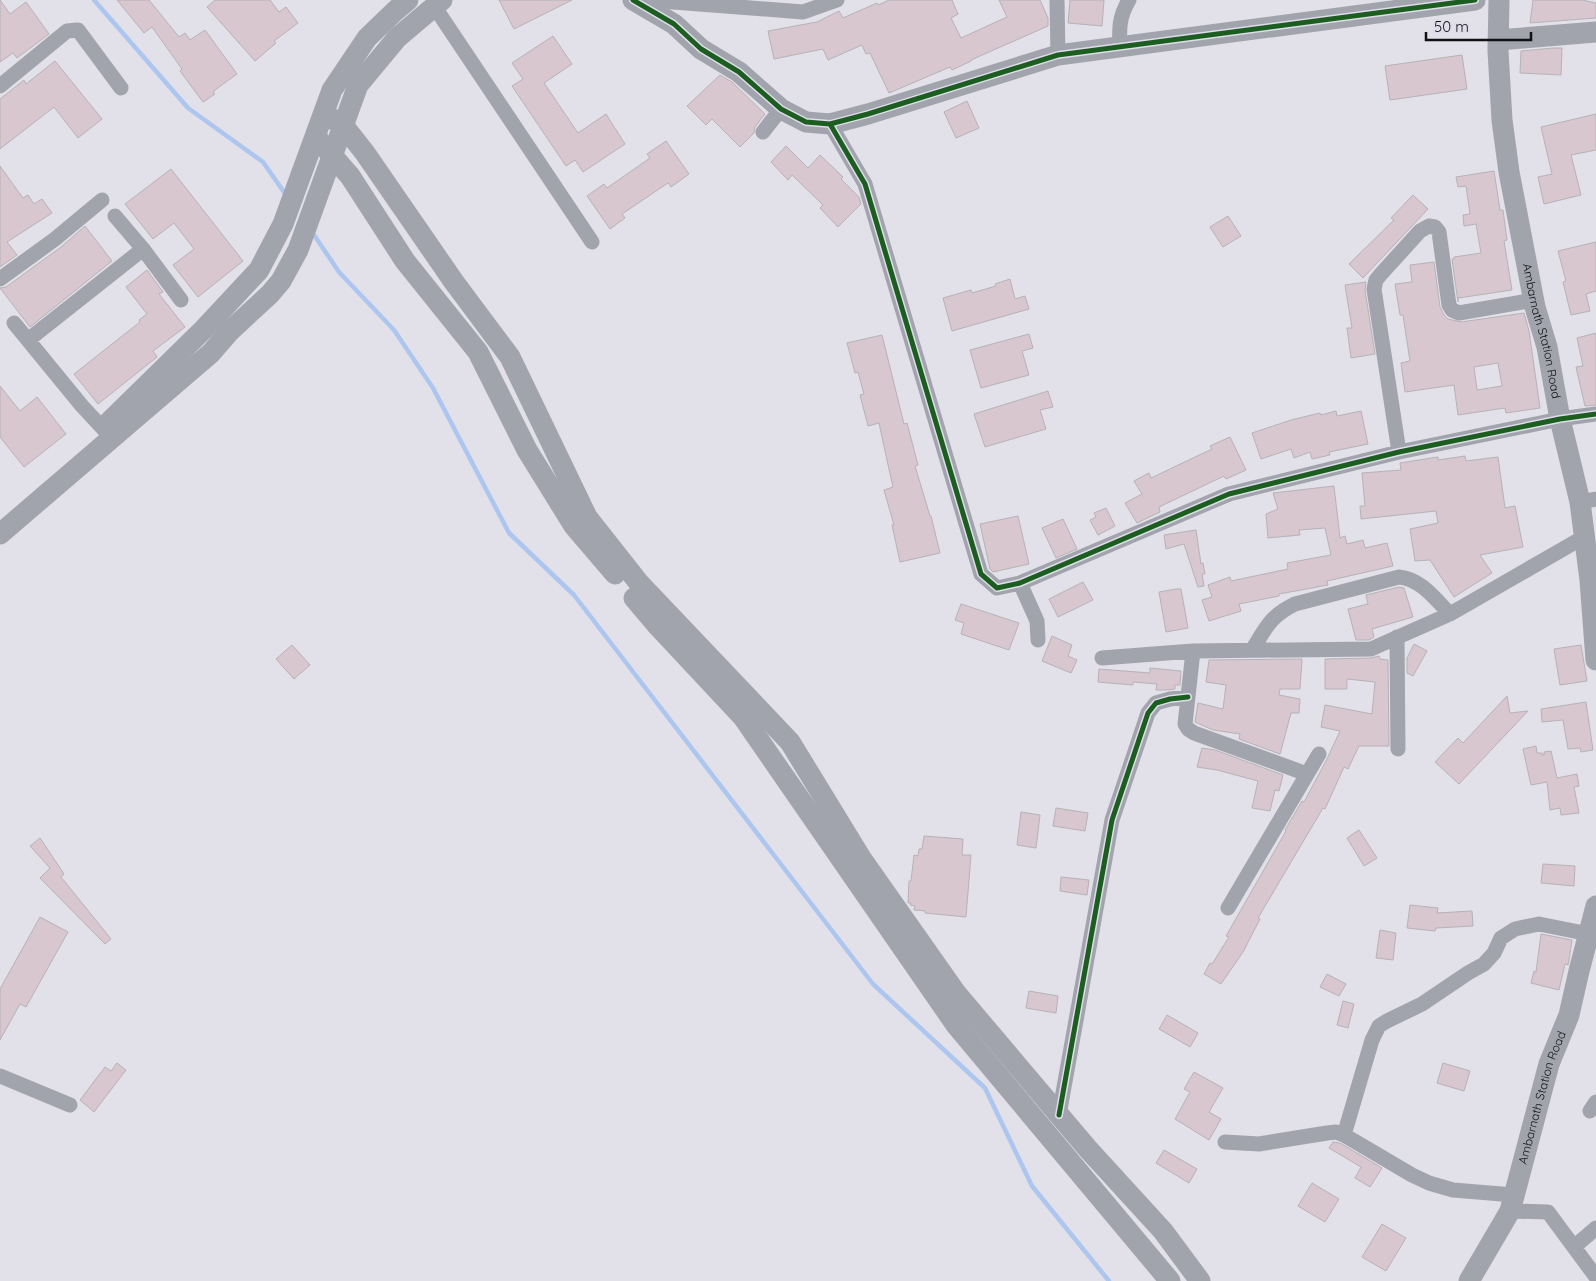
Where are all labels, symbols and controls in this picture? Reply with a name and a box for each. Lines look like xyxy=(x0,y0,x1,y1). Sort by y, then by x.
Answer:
scale bar xyxy=(1426,10,1531,42)
text: 50 m xyxy=(1434,17,1469,36)
street label: Ambarnath Station Road xyxy=(1520,262,1564,400)
street label: Ambarnath Station Road xyxy=(1515,1029,1569,1166)

